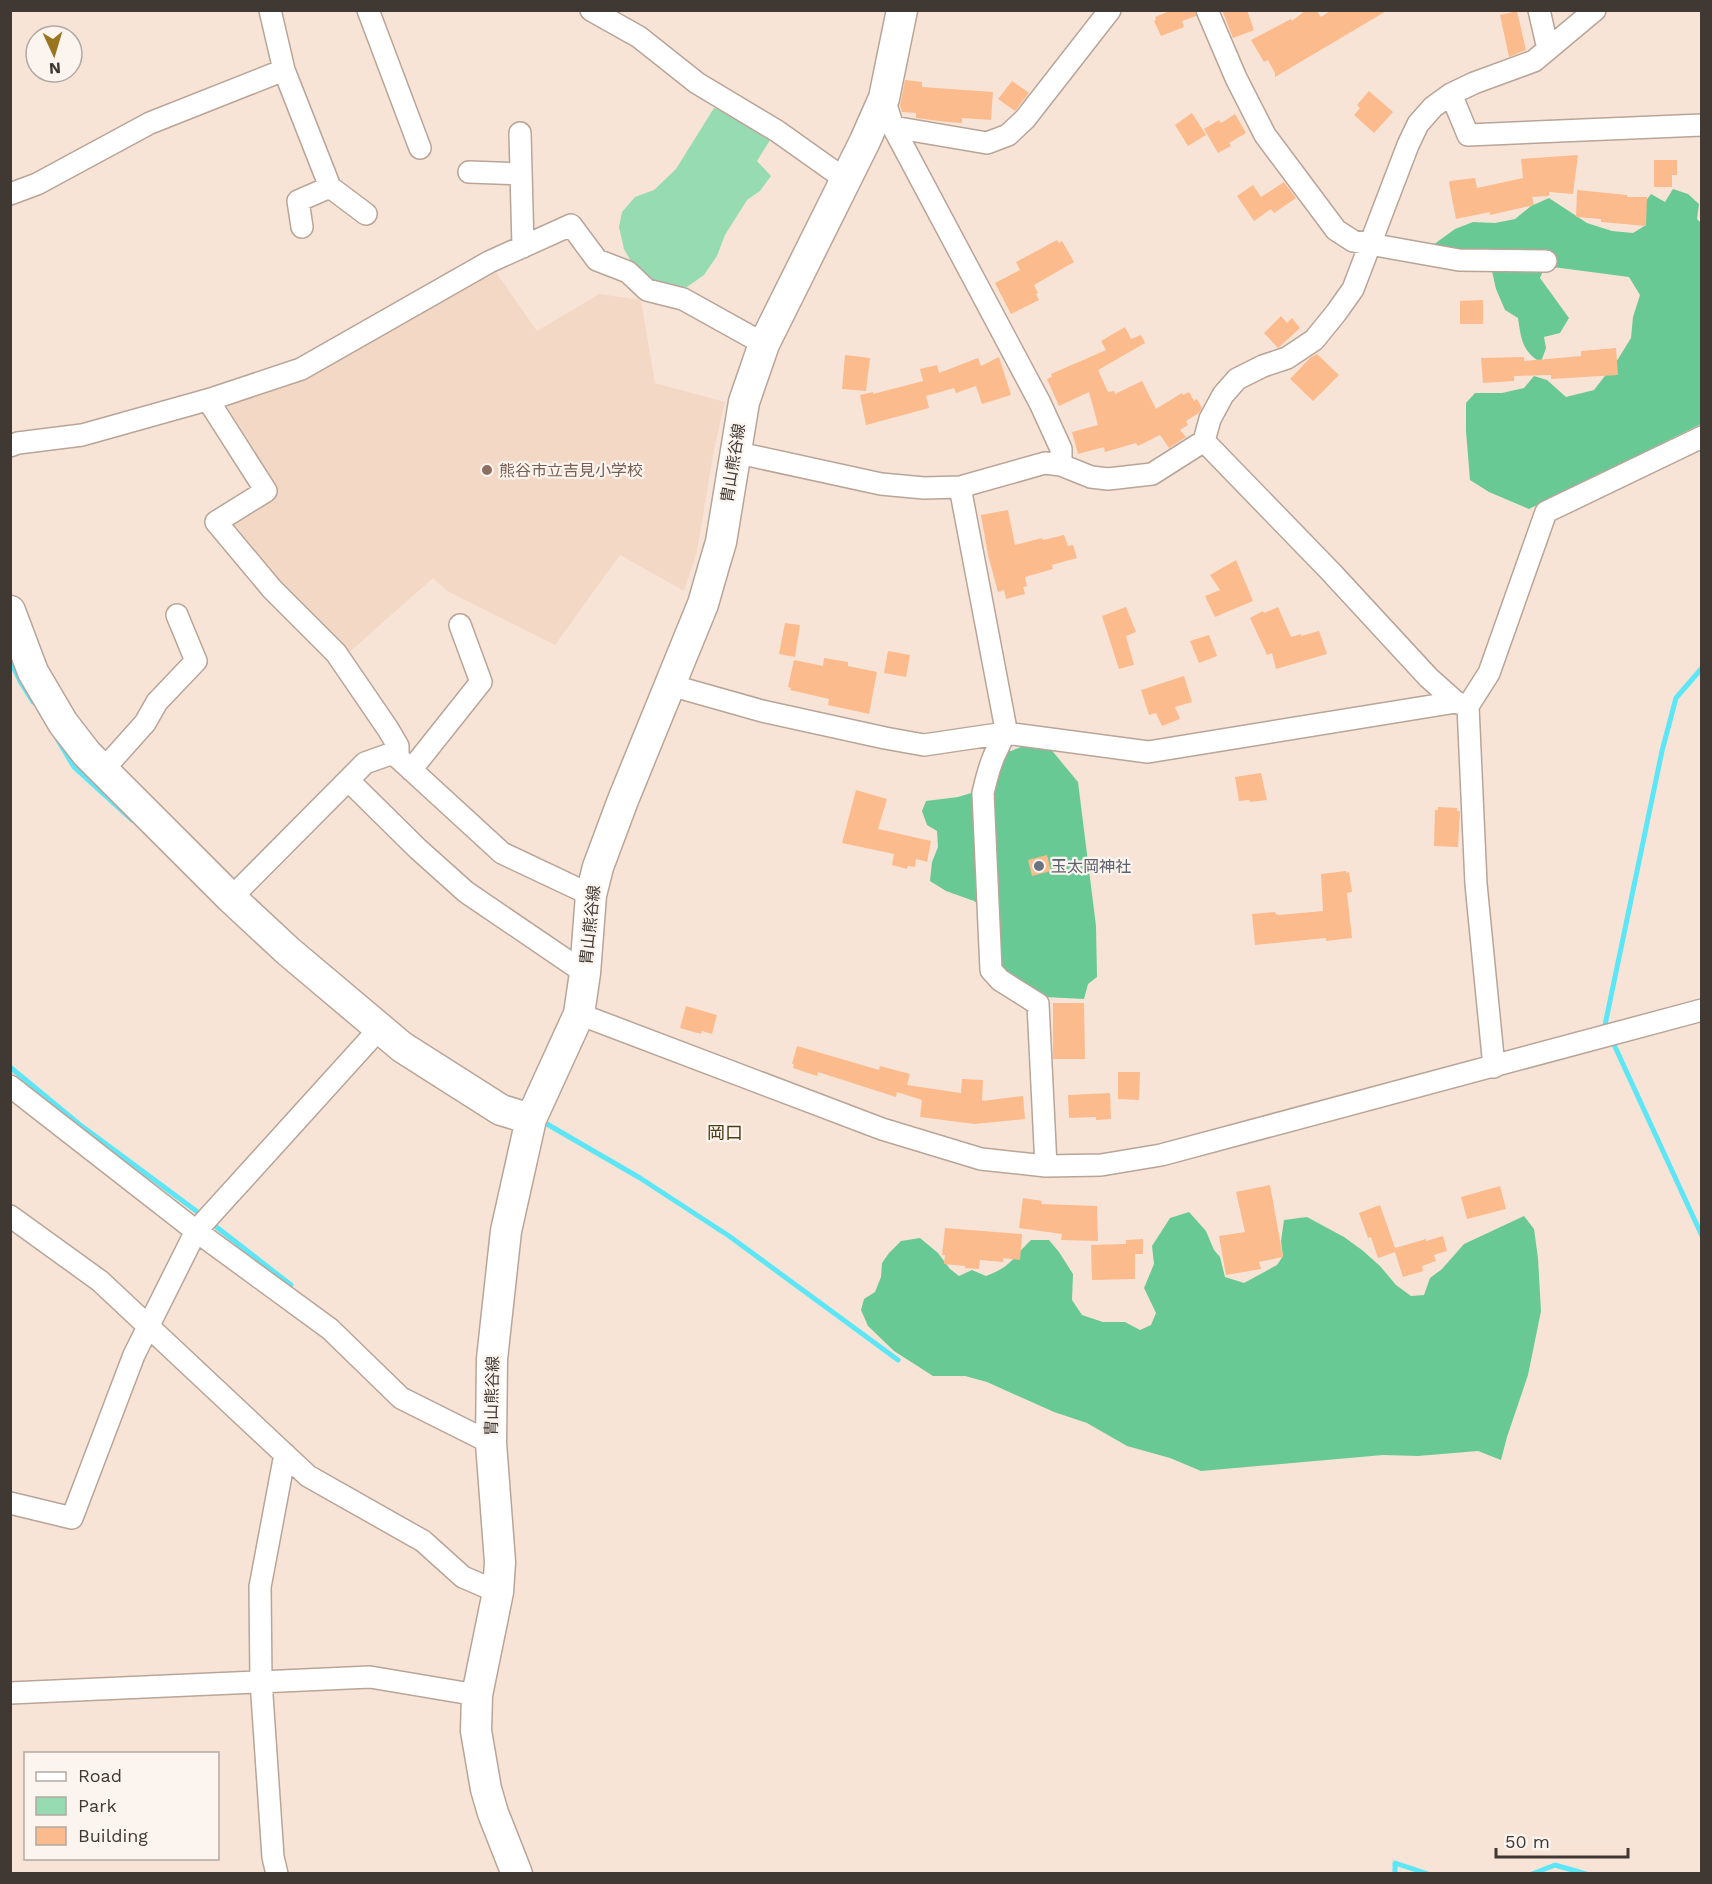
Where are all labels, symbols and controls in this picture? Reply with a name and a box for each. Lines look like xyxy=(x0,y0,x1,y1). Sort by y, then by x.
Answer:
north arrow xyxy=(24,24,84,84)
text: N xyxy=(48,59,62,78)
street label: 胄山熊谷線 xyxy=(717,422,749,504)
place label: 熊谷市立吉見小学校 xyxy=(499,461,643,480)
marker: 熊谷市立吉見小学校 xyxy=(480,463,494,477)
place label: 玉太岡神社 xyxy=(1051,857,1131,876)
marker: 玉太岡神社 xyxy=(1032,859,1046,873)
street label: 胄山熊谷線 xyxy=(576,884,604,966)
district label: 岡口 xyxy=(707,1122,743,1143)
street label: 胄山熊谷線 xyxy=(482,1356,502,1436)
legend xyxy=(24,1752,219,1860)
text: Road xyxy=(78,1765,122,1786)
text: Park xyxy=(78,1795,117,1816)
scale bar xyxy=(1496,1821,1628,1859)
text: Building xyxy=(78,1825,148,1846)
text: 50 m xyxy=(1505,1831,1550,1852)

